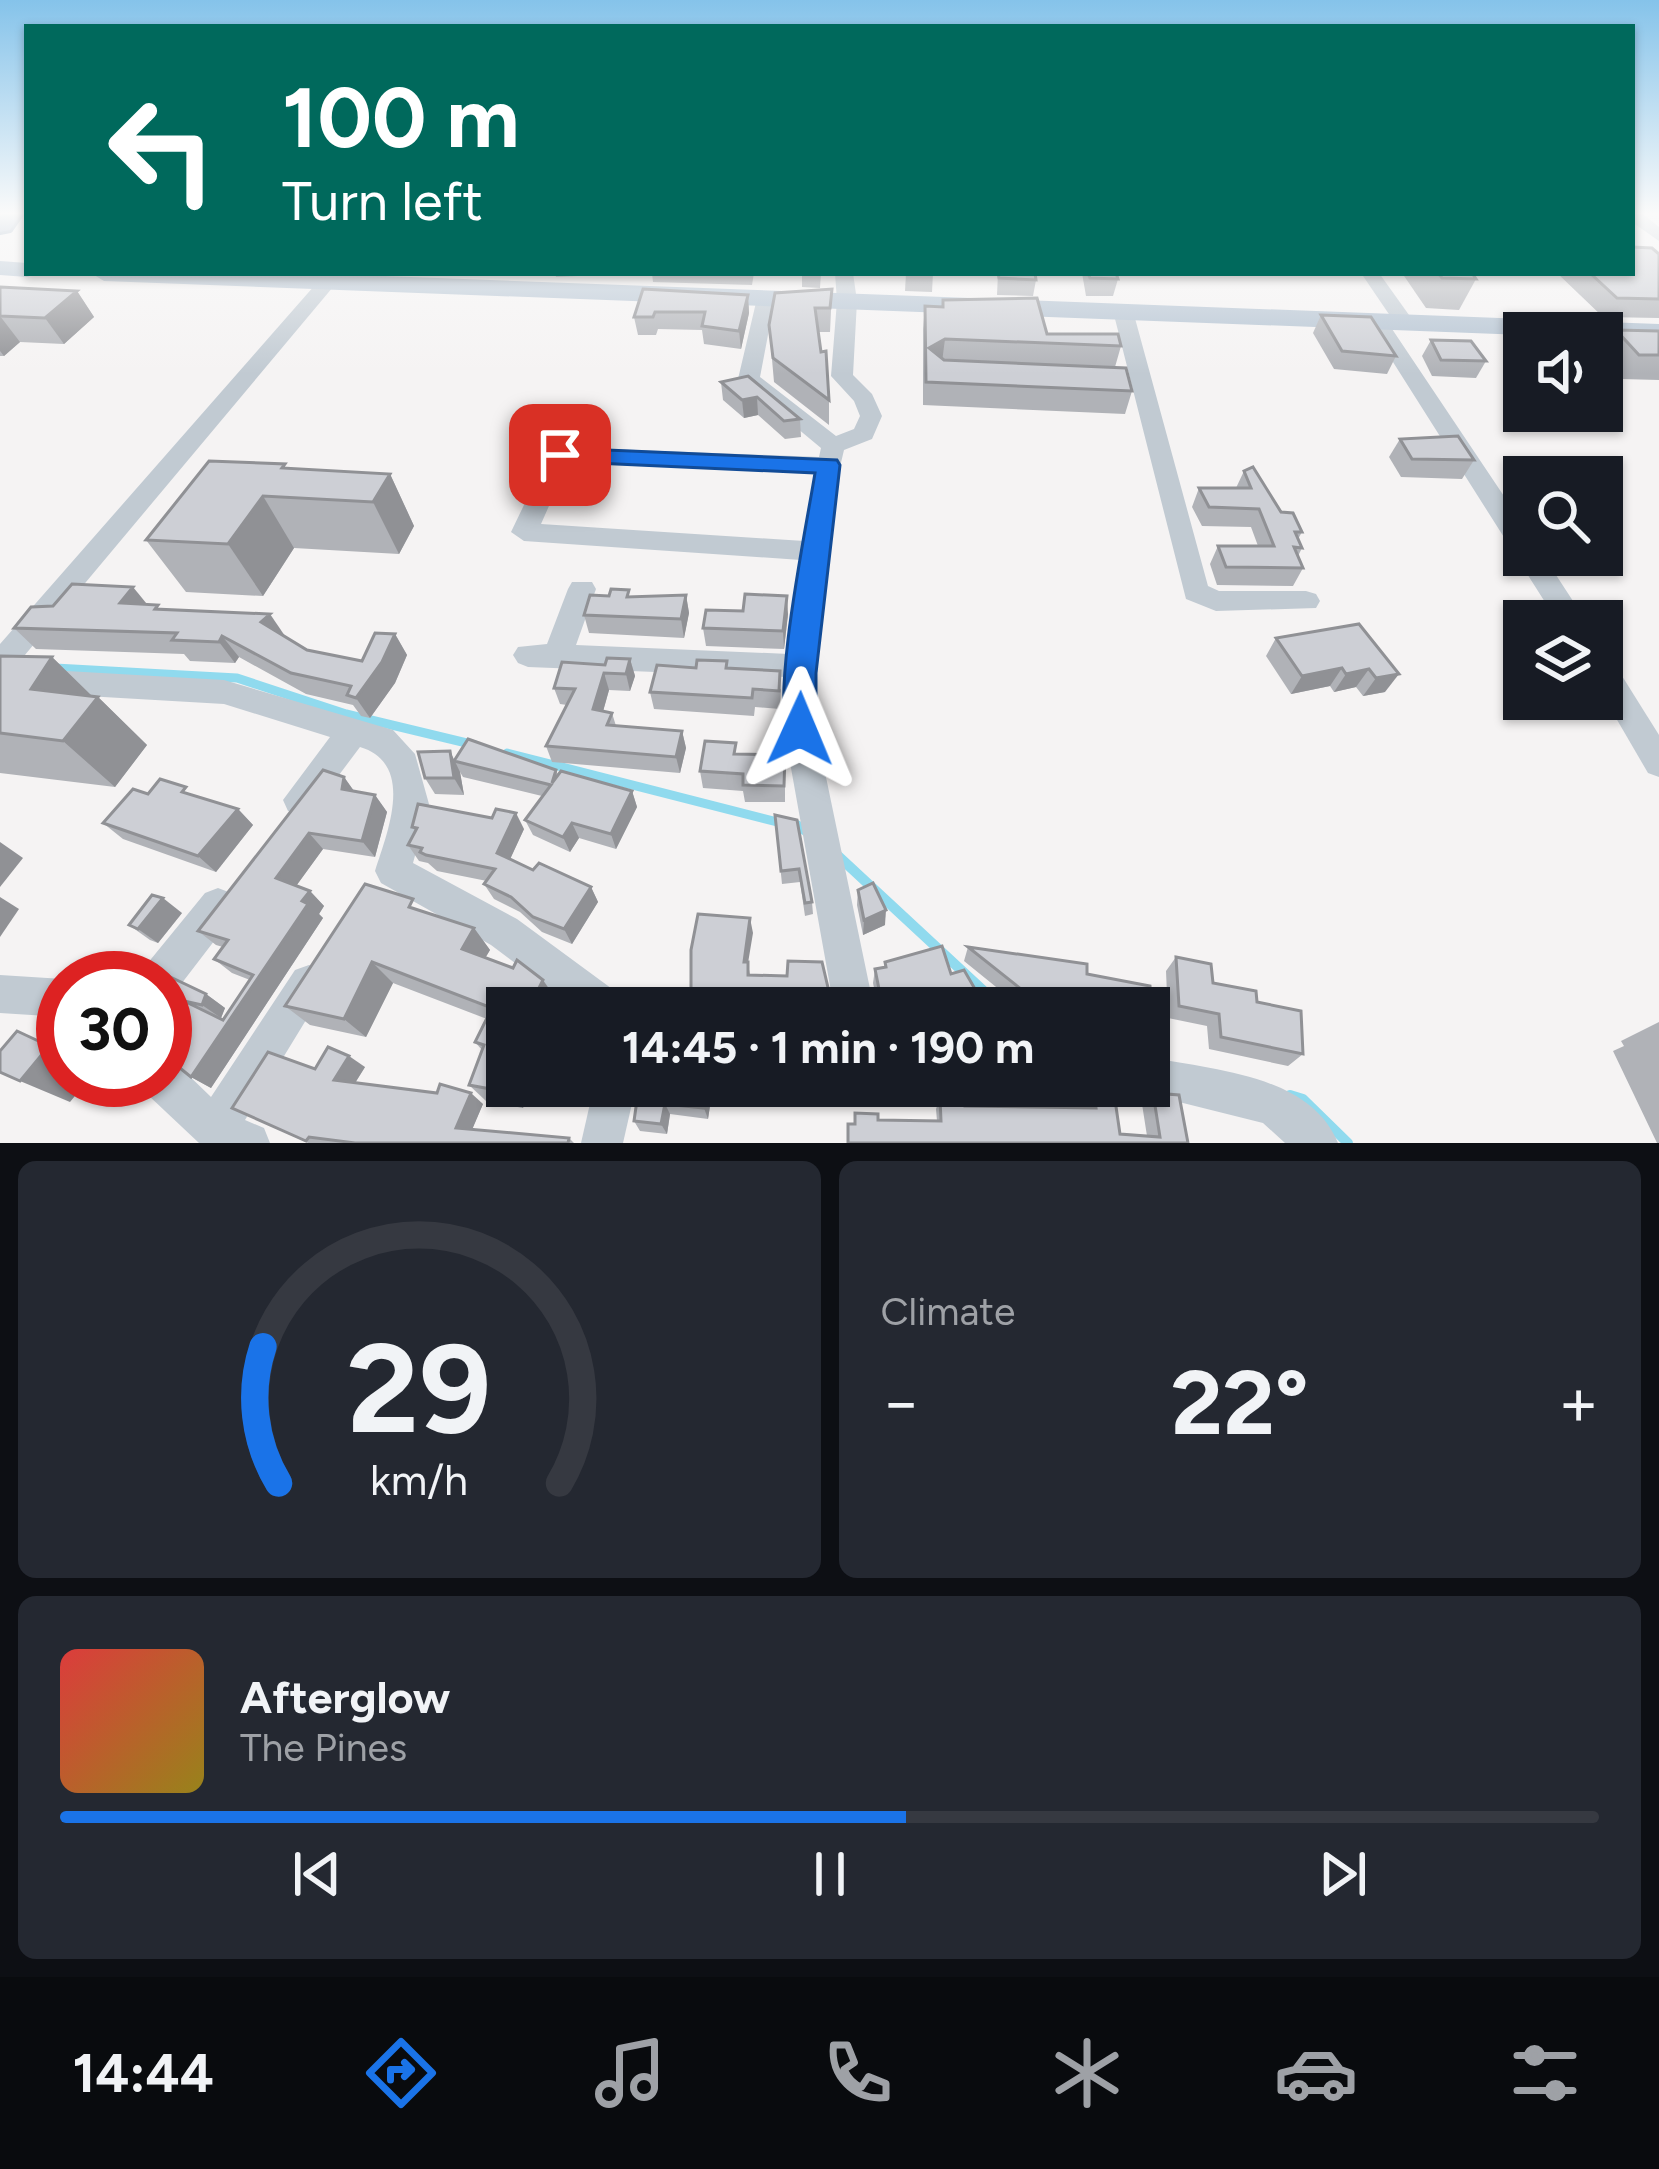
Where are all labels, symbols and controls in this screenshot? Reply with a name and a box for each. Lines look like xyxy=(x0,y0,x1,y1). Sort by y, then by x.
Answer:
text: 100 m xyxy=(282,67,520,168)
icon: left xyxy=(84,72,240,228)
text: Turn left xyxy=(282,169,483,234)
map controls xyxy=(1503,312,1623,720)
button: sound xyxy=(1503,312,1623,432)
pin xyxy=(509,404,611,506)
icon: arrive xyxy=(527,422,593,488)
button: search xyxy=(1503,456,1623,576)
button: layers xyxy=(1503,600,1623,720)
position arrow xyxy=(737,666,863,792)
speed limit sign: 30 xyxy=(36,951,192,1107)
text: 14:45 · 1 min · 190 m xyxy=(622,1020,1034,1074)
text: Climate xyxy=(881,1288,1015,1335)
text: 29 xyxy=(347,1313,492,1463)
text: 22° xyxy=(1171,1348,1309,1457)
text: − xyxy=(881,1362,922,1442)
text: + xyxy=(1558,1362,1599,1442)
text: km/h xyxy=(370,1453,468,1505)
text: Afterglow xyxy=(240,1670,450,1724)
text: The Pines xyxy=(240,1724,407,1771)
icon: previous xyxy=(284,1841,350,1907)
icon: pause xyxy=(797,1841,863,1907)
icon: next xyxy=(1310,1841,1376,1907)
icon: directions xyxy=(359,2031,443,2115)
icon: music xyxy=(588,2031,672,2115)
icon: phone xyxy=(816,2031,900,2115)
icon: climate xyxy=(1045,2031,1129,2115)
icon: car xyxy=(1274,2031,1358,2115)
icon: filters xyxy=(1503,2031,1587,2115)
text: 14:44 xyxy=(72,2041,214,2106)

